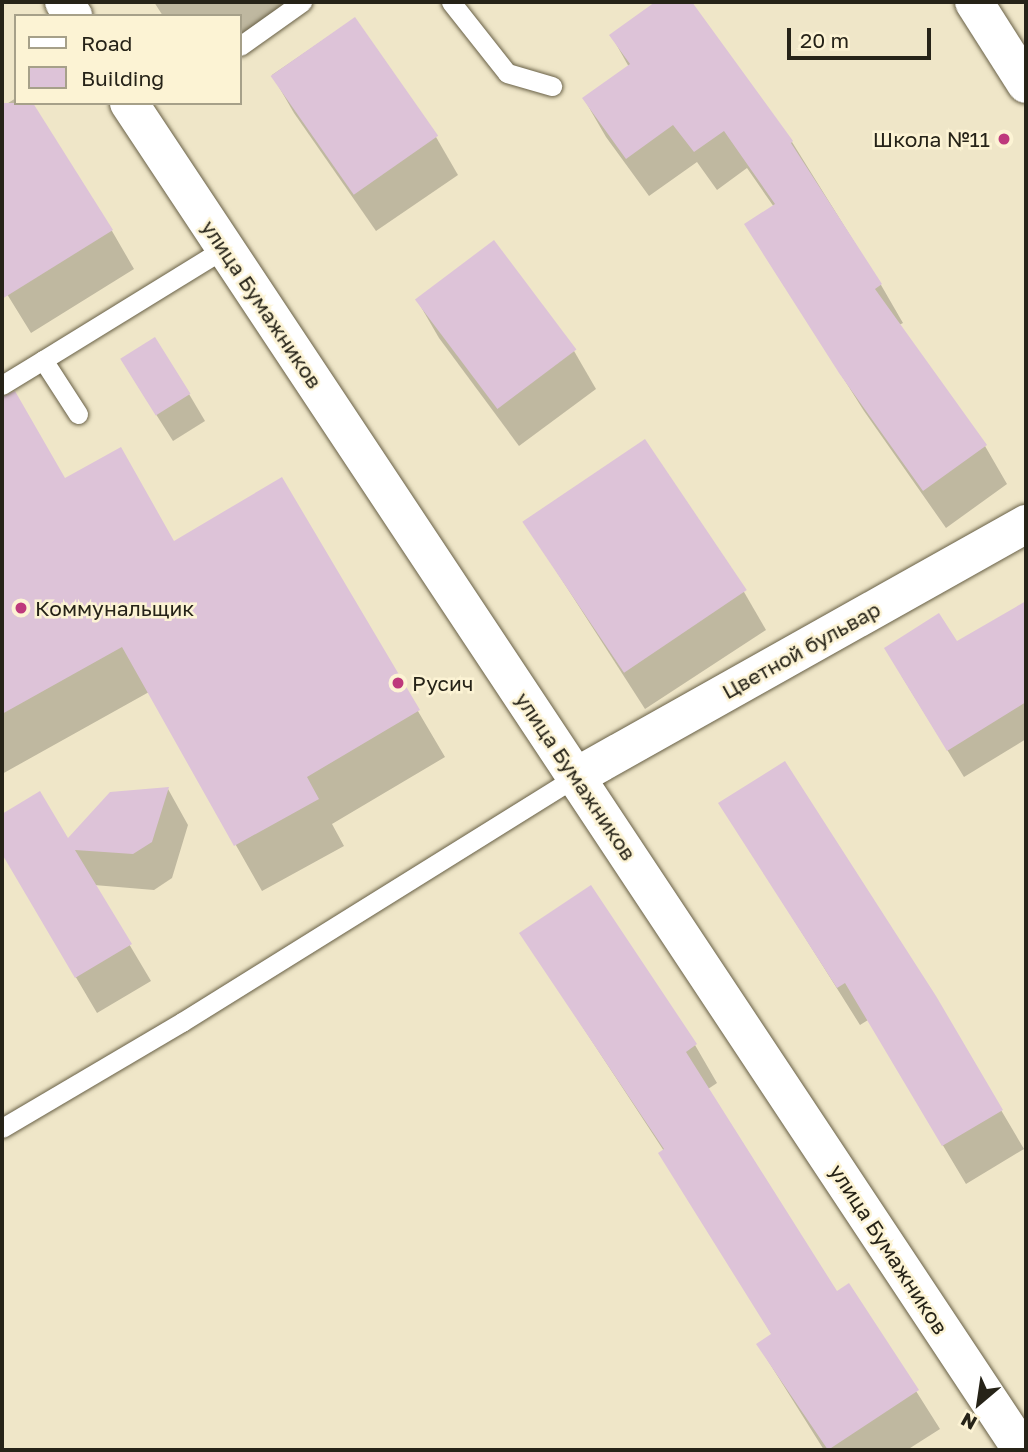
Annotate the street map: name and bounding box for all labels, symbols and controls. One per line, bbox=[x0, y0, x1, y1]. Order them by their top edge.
legend bbox=[14, 14, 242, 105]
scale bar bbox=[790, 14, 934, 58]
text: 20 m bbox=[800, 27, 849, 53]
text: Road bbox=[81, 30, 132, 56]
text: Building bbox=[81, 65, 164, 91]
place label: Школа №11 bbox=[873, 126, 990, 152]
marker: Школа №11 bbox=[996, 131, 1012, 147]
street label: улица Бумажников bbox=[196, 215, 328, 393]
place label: Коммунальщик bbox=[35, 595, 194, 621]
street label: Цветной бульвар bbox=[717, 596, 885, 704]
marker: Коммунальщик bbox=[13, 600, 29, 616]
place label: Русич bbox=[412, 670, 473, 696]
marker: Русич bbox=[390, 675, 406, 691]
street label: улица Бумажников bbox=[510, 687, 642, 865]
street label: улица Бумажников bbox=[825, 1159, 953, 1339]
north arrow bbox=[944, 1368, 1014, 1438]
text: N bbox=[957, 1408, 980, 1435]

